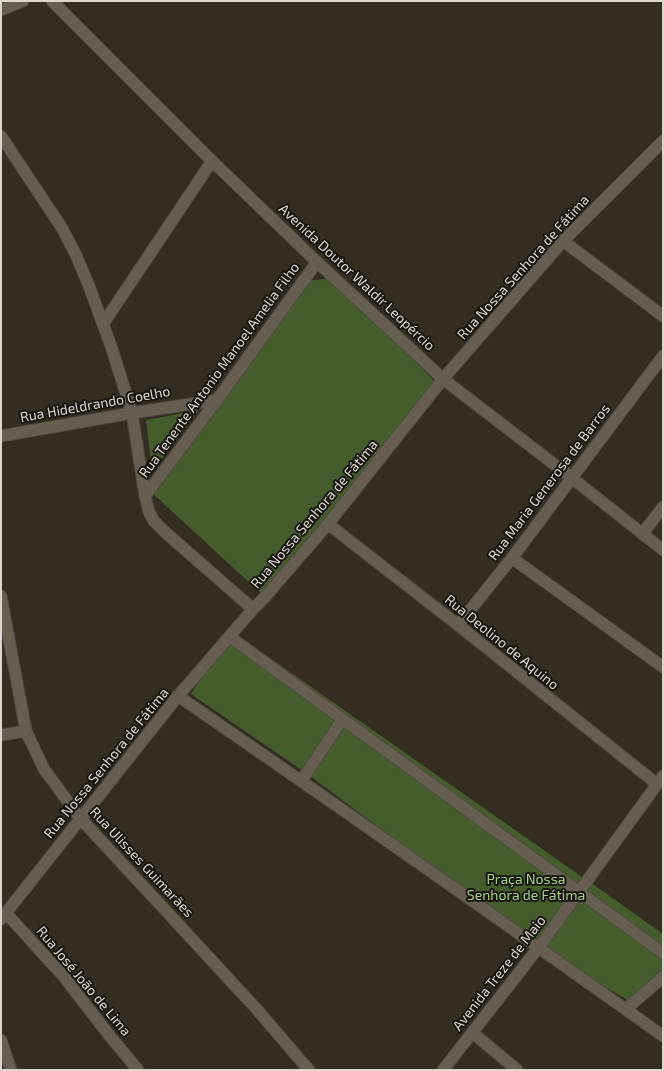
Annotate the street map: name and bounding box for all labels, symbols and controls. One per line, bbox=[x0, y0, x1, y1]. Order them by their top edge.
street label: Rua Nossa Senhora de Fátima bbox=[453, 191, 592, 342]
street label: Avenida Doutor Waldir Leopércio bbox=[276, 200, 439, 354]
street label: Rua Tenente Antonio Manoel Amelia Filho bbox=[135, 259, 302, 481]
street label: Rua Hideldrando Coelho bbox=[18, 382, 171, 425]
street label: Rua Maria Generosa de Barros bbox=[484, 400, 613, 563]
street label: Rua Nossa Senhora de Fátima bbox=[246, 436, 381, 591]
street label: Rua Deolino de Aquino bbox=[442, 590, 563, 693]
street label: Rua Nossa Senhora de Fátima bbox=[40, 684, 172, 841]
street label: Rua Ulisses Guimarães bbox=[87, 803, 198, 920]
park label: Praça Nossa Senhora de Fátima bbox=[467, 870, 585, 903]
street label: Avenida Treze de Maio bbox=[449, 912, 549, 1033]
street label: Rua José João de Lima bbox=[33, 922, 135, 1039]

